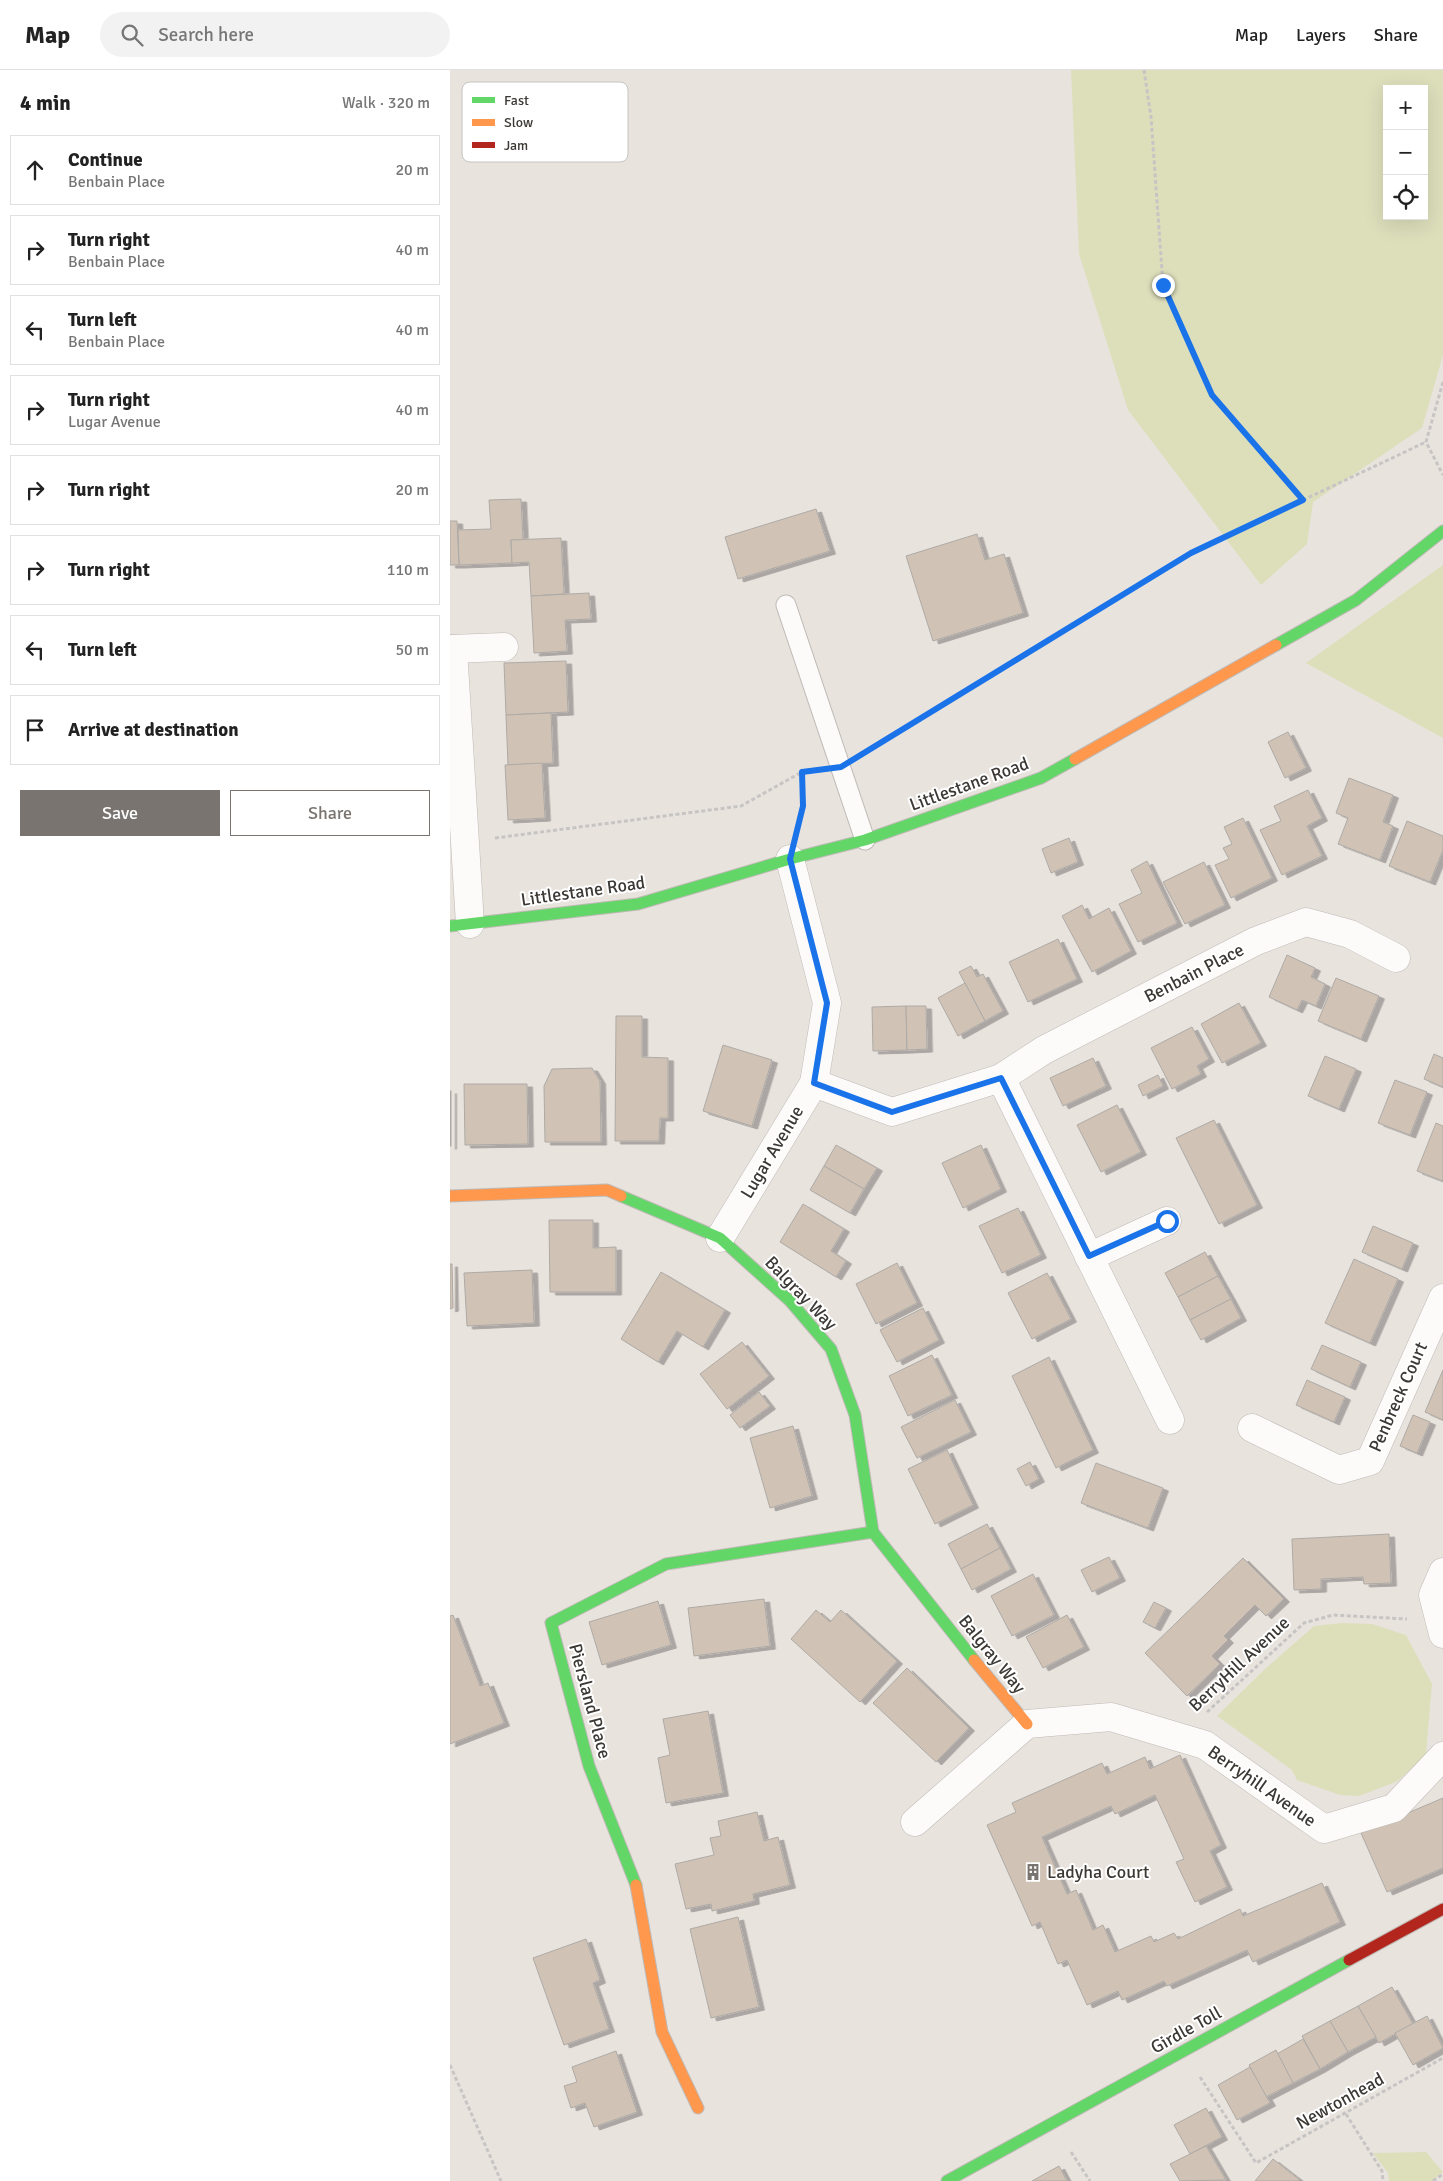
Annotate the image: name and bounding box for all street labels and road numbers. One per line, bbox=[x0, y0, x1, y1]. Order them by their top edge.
street label: Littlestane Road bbox=[906, 752, 1032, 816]
street label: Littlestane Road bbox=[519, 871, 647, 911]
street label: Benbain Place bbox=[1140, 938, 1248, 1008]
street label: Lugar Avenue bbox=[736, 1102, 808, 1202]
street label: Balgray Way bbox=[760, 1251, 842, 1335]
street label: Penbreck Court bbox=[1364, 1339, 1432, 1455]
street label: Balgray Way bbox=[954, 1610, 1031, 1698]
street label: BerryHill Avenue bbox=[1184, 1612, 1294, 1716]
street label: Piersland Place bbox=[564, 1641, 616, 1761]
street label: Berryhill Avenue bbox=[1204, 1740, 1320, 1832]
street label: Girdle Toll bbox=[1147, 2002, 1225, 2058]
street label: Newtonhead bbox=[1292, 2068, 1388, 2134]

